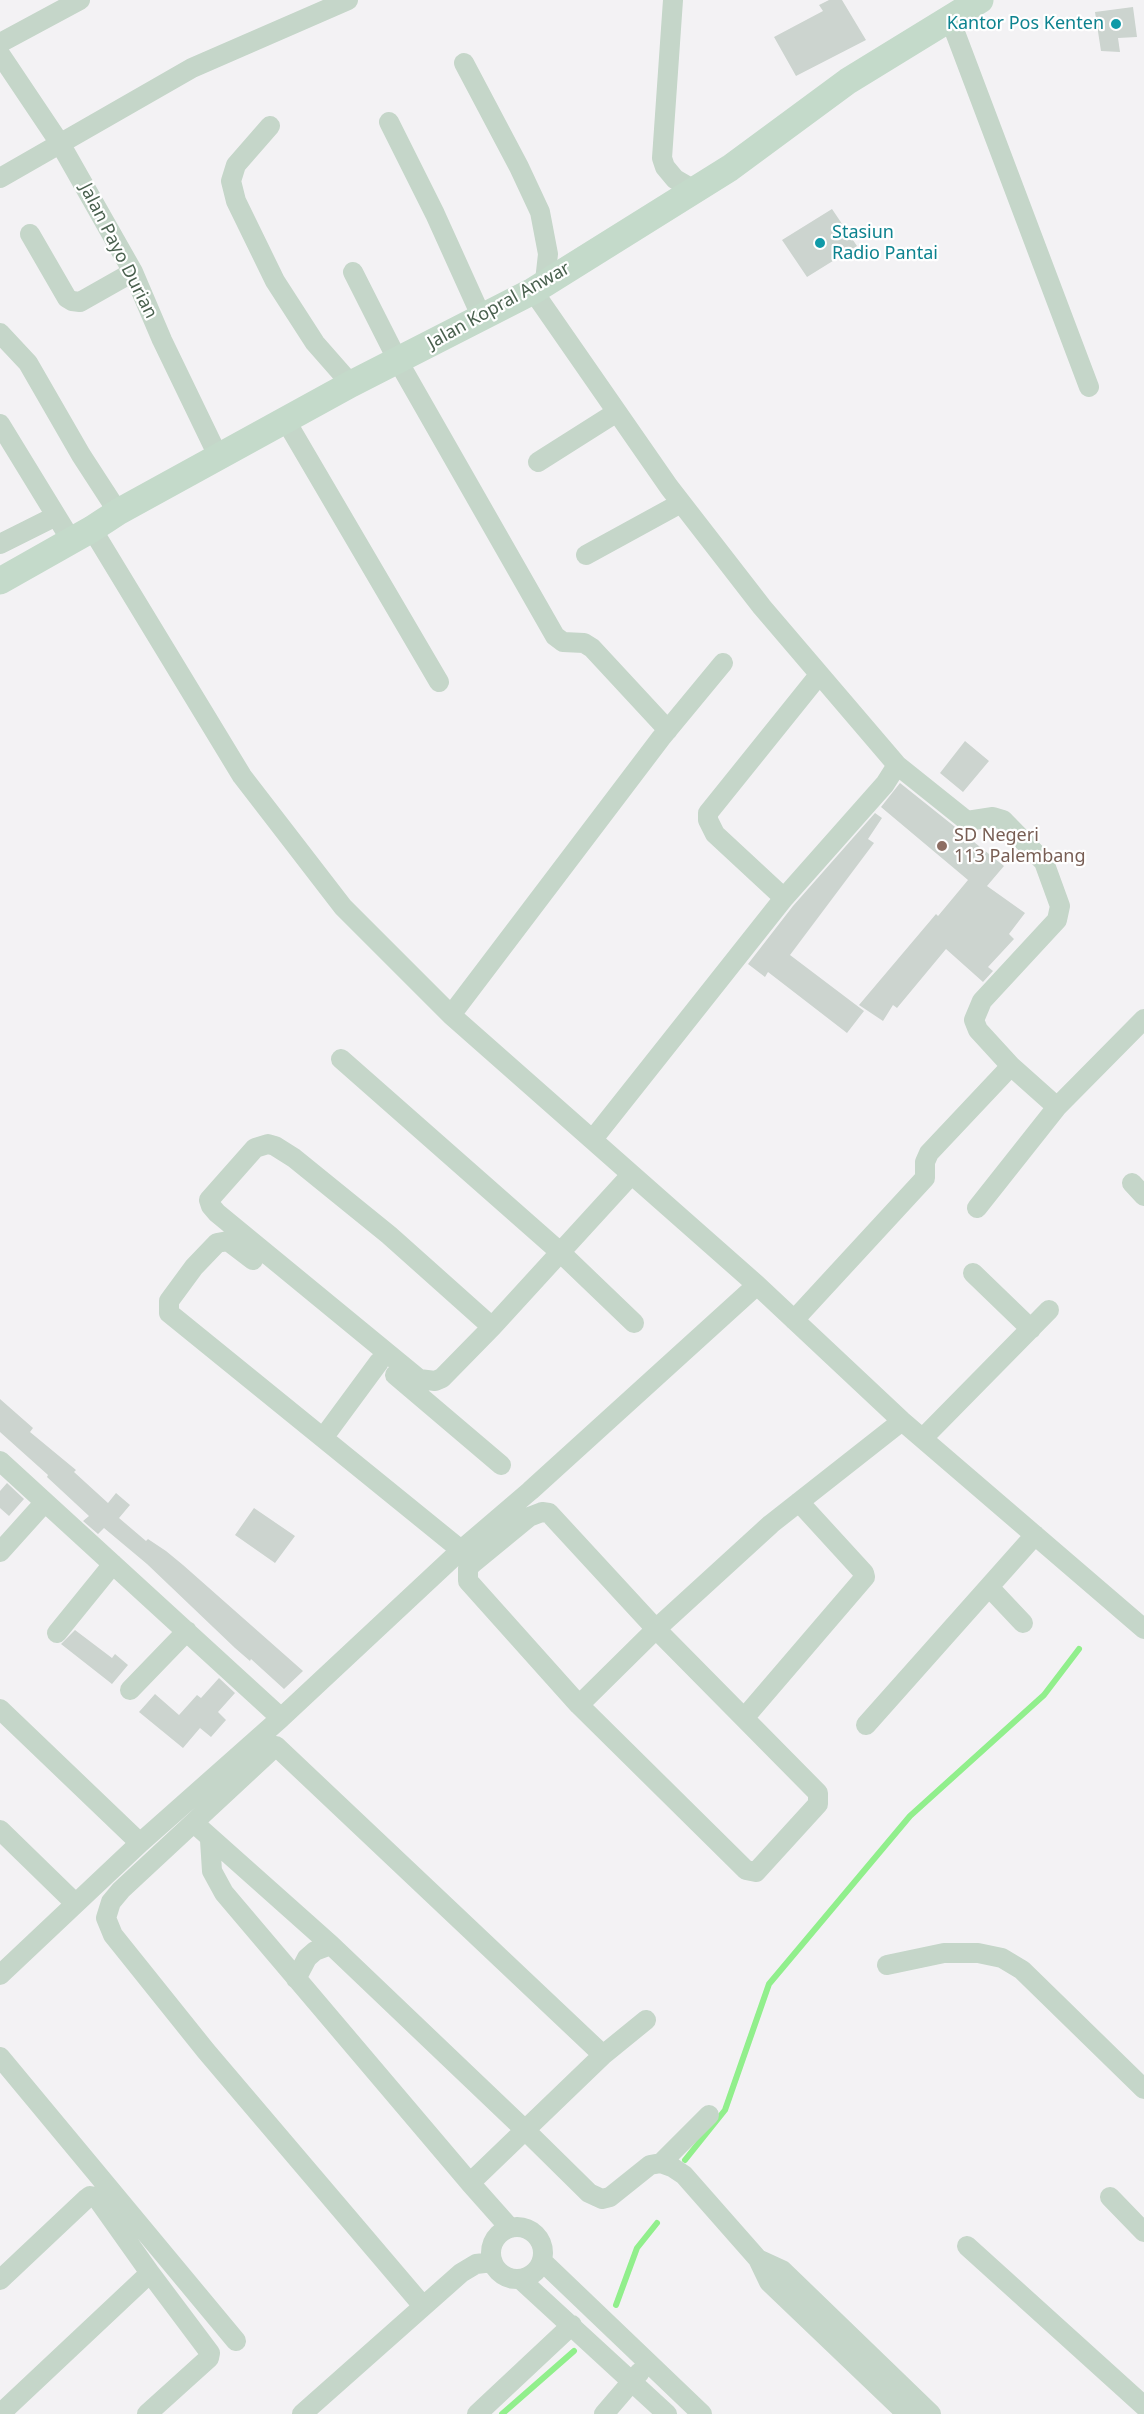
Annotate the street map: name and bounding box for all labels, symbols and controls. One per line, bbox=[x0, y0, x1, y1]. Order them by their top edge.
place label: Kantor Pos Kenten bbox=[947, 13, 1104, 35]
marker: Kantor Pos Kenten bbox=[1109, 17, 1123, 31]
street label: Jalan Payo Durian bbox=[75, 180, 161, 322]
place label: Stasiun Radio Pantai bbox=[832, 222, 938, 264]
marker: Stasiun Radio Pantai bbox=[813, 236, 827, 250]
street label: Jalan Kopral Anwar bbox=[424, 258, 574, 354]
place label: SD Negeri 113 Palembang bbox=[954, 825, 1086, 868]
marker: SD Negeri 113 Palembang bbox=[935, 839, 949, 853]

